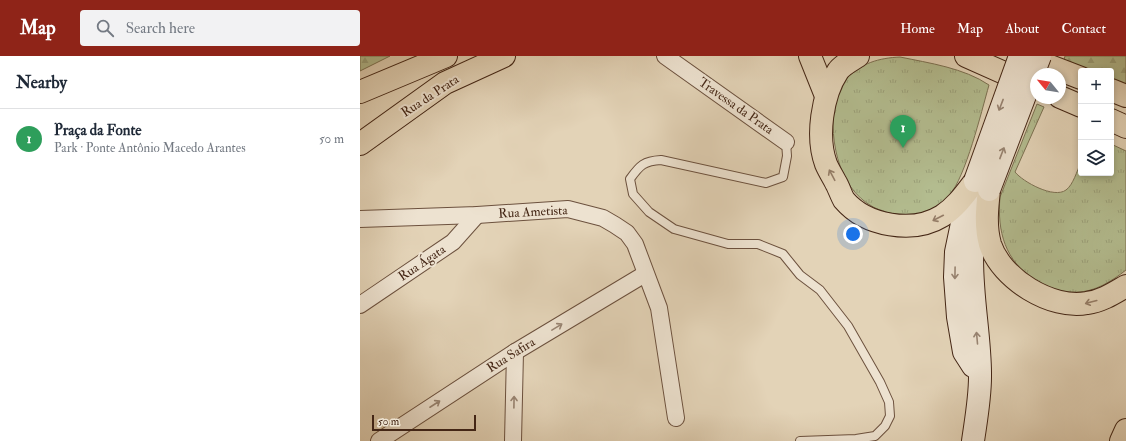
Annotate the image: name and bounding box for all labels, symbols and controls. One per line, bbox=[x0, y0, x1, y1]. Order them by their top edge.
search box bbox=[80, 10, 360, 46]
text: Map bbox=[20, 16, 56, 40]
icon: search bbox=[94, 17, 116, 39]
text: Search here bbox=[126, 19, 195, 38]
text: Home bbox=[900, 20, 935, 37]
text: Map bbox=[957, 20, 983, 37]
text: About bbox=[1005, 20, 1039, 37]
text: Contact bbox=[1061, 20, 1106, 37]
north arrow bbox=[1030, 68, 1066, 104]
map controls bbox=[1078, 68, 1114, 176]
button: + bbox=[1078, 68, 1114, 104]
street label: Rua da Prata bbox=[398, 71, 462, 121]
text: Nearby bbox=[16, 72, 67, 93]
street label: Travessa da Prata bbox=[695, 74, 777, 138]
one-way arrow bbox=[997, 99, 1005, 111]
button: − bbox=[1078, 104, 1114, 140]
pin: 1 bbox=[890, 115, 916, 148]
text: Praça da Fonte bbox=[54, 121, 142, 140]
text: 1 bbox=[27, 131, 31, 147]
text: 50 m bbox=[319, 131, 344, 147]
text: Park · Ponte Antônio Macedo Arantes bbox=[54, 140, 246, 156]
button: layers bbox=[1078, 140, 1114, 176]
one-way arrow bbox=[999, 148, 1007, 160]
one-way arrow bbox=[828, 169, 835, 181]
street label: Rua Ametista bbox=[498, 202, 569, 222]
one-way arrow bbox=[932, 214, 944, 222]
your location bbox=[843, 224, 863, 244]
street label: Rua Ágata bbox=[395, 240, 449, 285]
one-way arrow bbox=[951, 266, 959, 279]
one-way arrow bbox=[1085, 299, 1098, 306]
one-way arrow bbox=[551, 323, 562, 331]
one-way arrow bbox=[973, 332, 981, 345]
street label: Rua Safira bbox=[484, 334, 539, 376]
one-way arrow bbox=[510, 396, 518, 409]
one-way arrow bbox=[429, 400, 440, 408]
scale bar bbox=[372, 413, 476, 432]
text: 50 m bbox=[378, 415, 399, 428]

